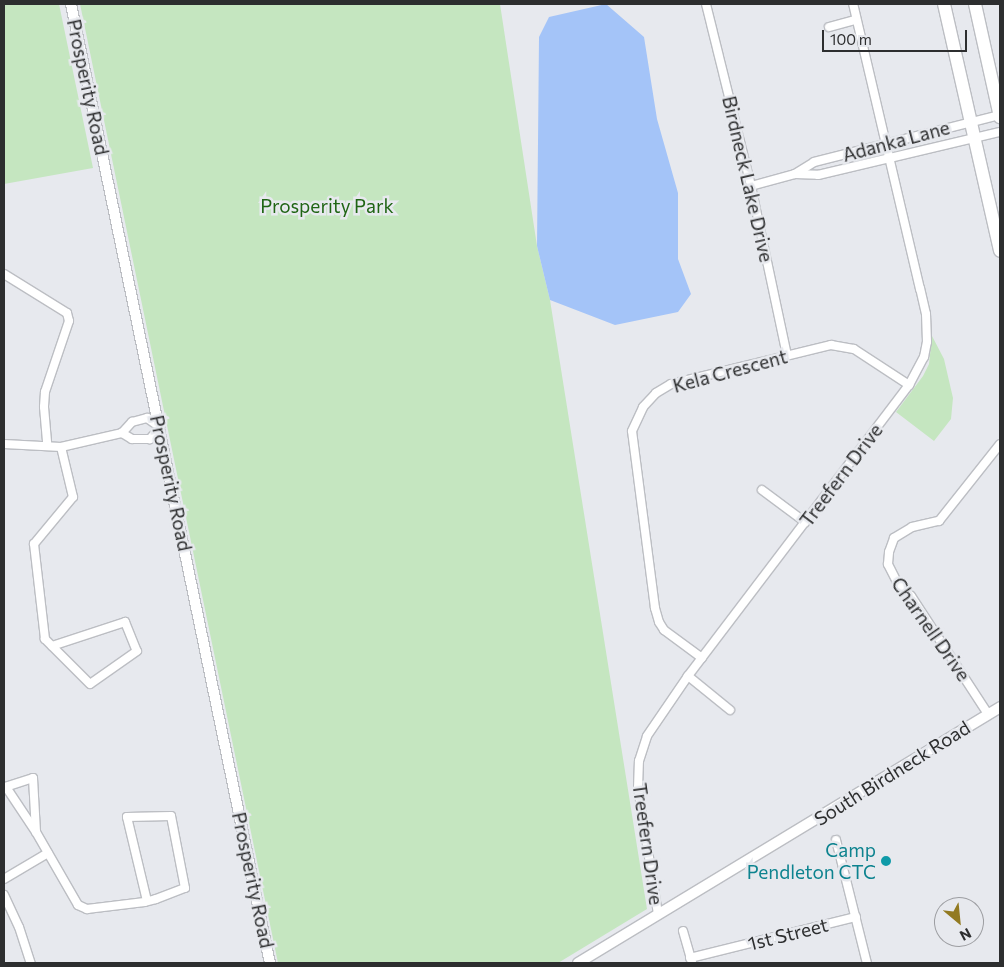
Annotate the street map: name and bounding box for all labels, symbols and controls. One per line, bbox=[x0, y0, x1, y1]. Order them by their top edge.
street label: Prosperity Road bbox=[62, 17, 114, 157]
scale bar bbox=[824, 20, 969, 52]
text: 100 m bbox=[830, 30, 872, 48]
street label: Birdneck Lake Drive bbox=[718, 94, 778, 264]
street label: Adanka Lane bbox=[840, 116, 952, 166]
park label: Prosperity Park bbox=[260, 195, 394, 217]
street label: Kela Crescent bbox=[670, 345, 790, 397]
street label: Prosperity Road bbox=[145, 413, 197, 553]
street label: Treefern Drive bbox=[795, 419, 887, 531]
street label: Charnell Drive bbox=[887, 573, 975, 685]
street label: South Birdneck Road bbox=[810, 716, 974, 830]
street label: Treefern Drive bbox=[628, 782, 668, 906]
street label: Prosperity Road bbox=[227, 810, 279, 950]
place label: Camp Pendleton CTC bbox=[747, 839, 876, 883]
marker: Camp Pendleton CTC bbox=[880, 855, 892, 867]
north arrow bbox=[934, 897, 984, 947]
street label: 1st Street bbox=[746, 913, 830, 955]
text: N bbox=[957, 925, 974, 945]

